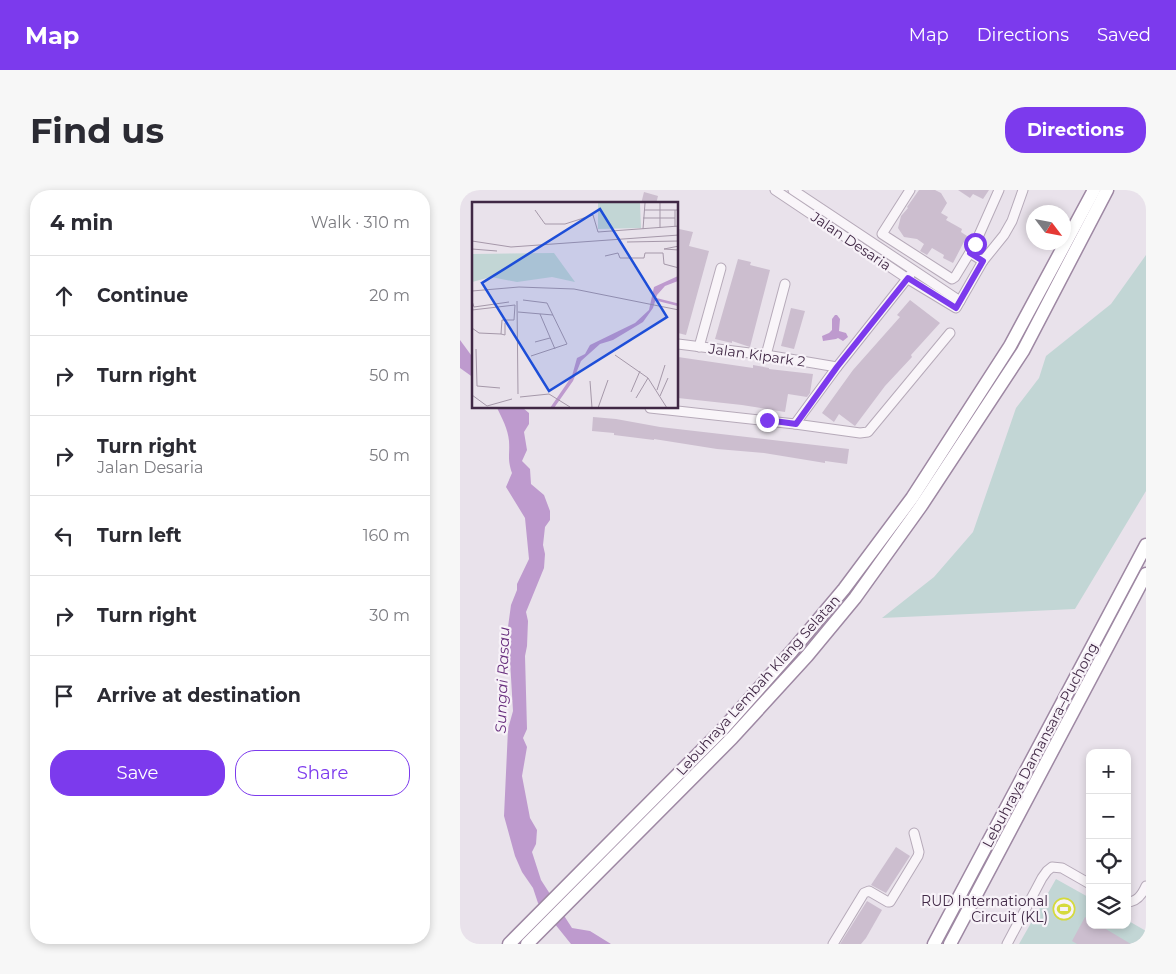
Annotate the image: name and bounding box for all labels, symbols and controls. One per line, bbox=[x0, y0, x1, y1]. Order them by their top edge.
text: Map bbox=[25, 21, 79, 50]
text: Map bbox=[909, 24, 949, 46]
text: Directions bbox=[977, 24, 1069, 46]
text: Saved bbox=[1097, 24, 1151, 46]
button: Directions bbox=[1005, 107, 1146, 153]
text: Find us bbox=[30, 109, 164, 152]
inset map bbox=[472, 202, 679, 409]
north arrow bbox=[1026, 205, 1071, 250]
street label: Jalan Desaria bbox=[807, 207, 895, 274]
text: 4 min bbox=[50, 210, 113, 235]
text: Walk · 310 m bbox=[311, 213, 410, 232]
route start bbox=[964, 233, 987, 256]
icon: ahead bbox=[50, 282, 78, 310]
text: Continue bbox=[97, 284, 188, 307]
text: 20 m bbox=[369, 286, 410, 305]
street label: Jalan Kipark 2 bbox=[707, 339, 807, 371]
icon: right bbox=[50, 362, 78, 390]
text: Turn right bbox=[97, 364, 197, 387]
text: 50 m bbox=[369, 366, 410, 385]
route end bbox=[756, 409, 779, 432]
text: Turn right bbox=[97, 435, 197, 458]
icon: right bbox=[50, 442, 78, 470]
text: 50 m bbox=[369, 446, 410, 465]
text: Jalan Desaria bbox=[97, 458, 203, 477]
icon: left bbox=[50, 522, 78, 550]
text: Turn left bbox=[97, 524, 182, 547]
text: 160 m bbox=[363, 526, 410, 545]
street label: Lebuhraya Lembah Klang Selatan bbox=[672, 591, 844, 779]
icon: right bbox=[50, 602, 78, 630]
text: Turn right bbox=[97, 604, 197, 627]
text: 30 m bbox=[369, 606, 410, 625]
water label: Sungai Rasau bbox=[491, 626, 513, 734]
street label: Lebuhraya Damansara–Puchong bbox=[978, 639, 1102, 851]
icon: arrive bbox=[50, 682, 78, 710]
text: Arrive at destination bbox=[97, 684, 301, 707]
map controls bbox=[1086, 749, 1131, 929]
button: + bbox=[1086, 749, 1131, 794]
button: Save bbox=[50, 750, 225, 796]
button: Share bbox=[235, 750, 410, 796]
button: − bbox=[1086, 794, 1131, 839]
button: locate bbox=[1086, 839, 1131, 884]
button: layers bbox=[1086, 884, 1131, 929]
place label: RUD International Circuit (KL) bbox=[921, 892, 1048, 926]
sports icon: RUD International Circuit (KL) bbox=[1052, 897, 1076, 921]

